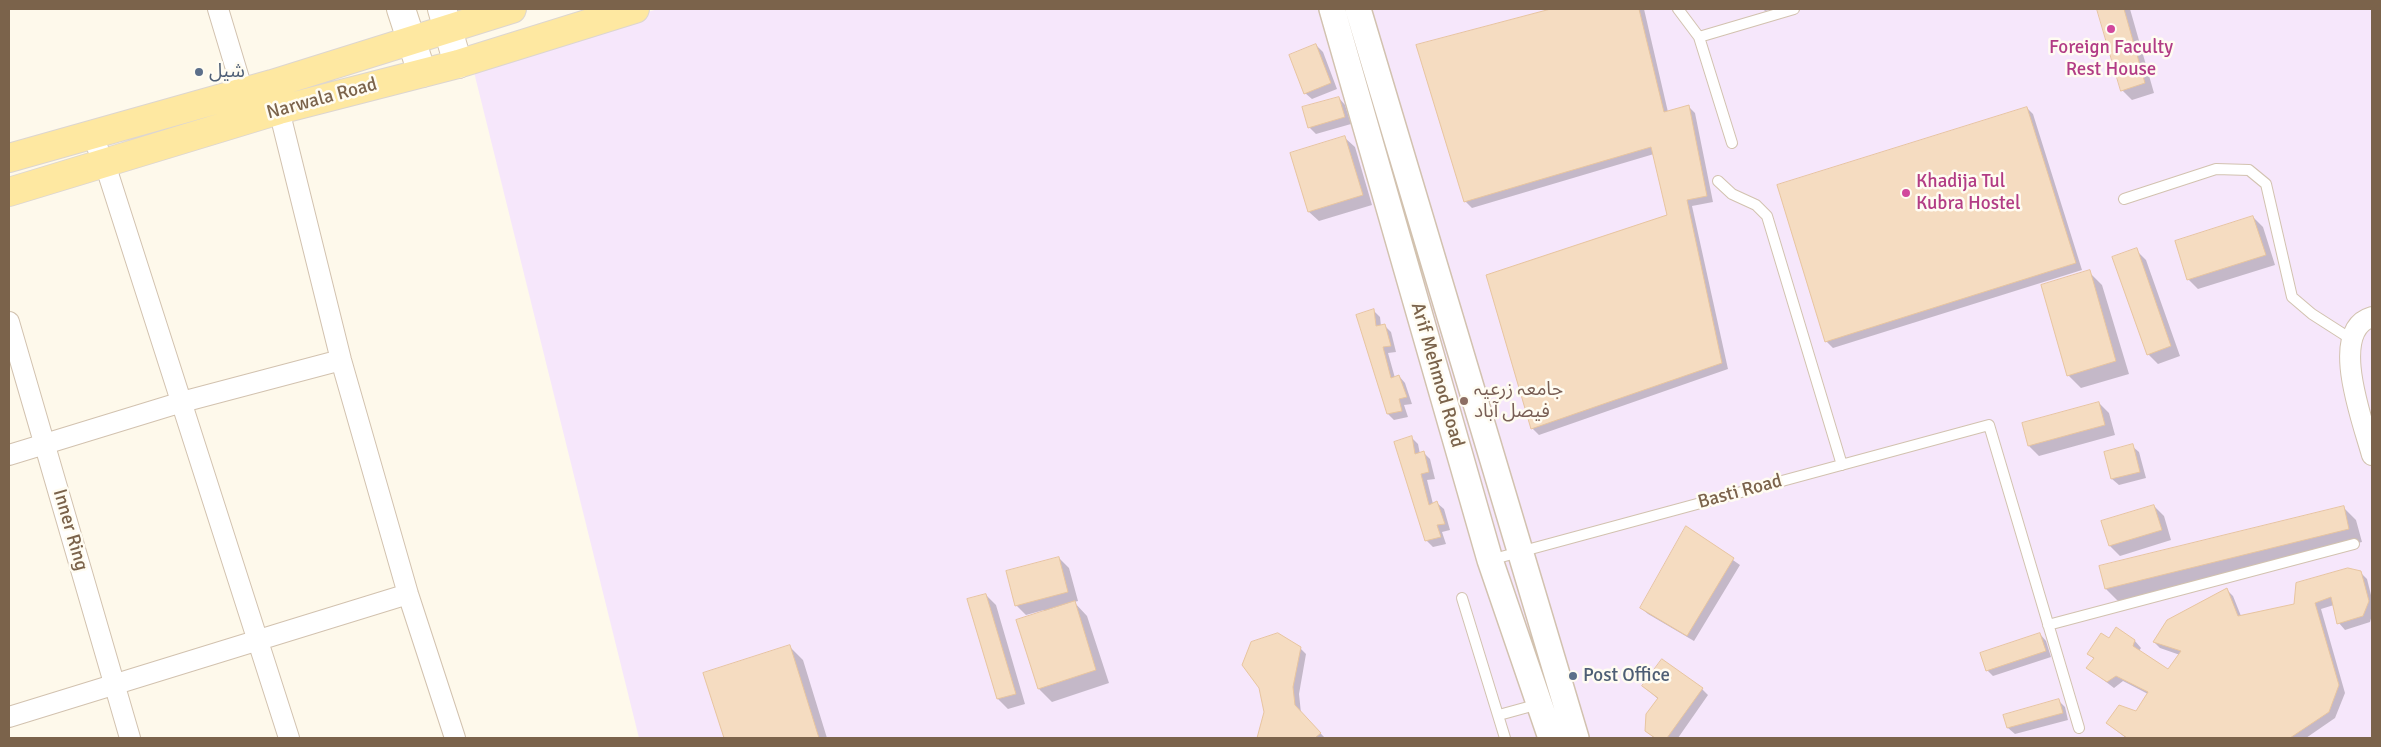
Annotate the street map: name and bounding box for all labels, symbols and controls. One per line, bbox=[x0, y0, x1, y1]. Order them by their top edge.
marker: Foreign Faculty Rest House bbox=[2105, 23, 2117, 35]
place label: Foreign Faculty Rest House bbox=[2049, 37, 2173, 81]
place label: شیل bbox=[209, 61, 245, 83]
marker: شیل bbox=[193, 66, 205, 78]
street label: Narwala Road bbox=[264, 73, 380, 125]
place label: Khadija Tul Kubra Hostel bbox=[1916, 171, 2021, 215]
marker: Khadija Tul Kubra Hostel bbox=[1900, 187, 1912, 199]
street label: Arif Mehmod Road bbox=[1405, 300, 1469, 450]
place label: جامعہ زرعیہ فیصل آباد bbox=[1474, 379, 1563, 423]
marker: جامعہ زرعیہ فیصل آباد bbox=[1458, 395, 1470, 407]
street label: Basti Road bbox=[1695, 470, 1785, 514]
street label: Inner Ring bbox=[47, 487, 93, 573]
place label: Post Office bbox=[1583, 665, 1670, 687]
marker: Post Office bbox=[1567, 670, 1579, 682]

